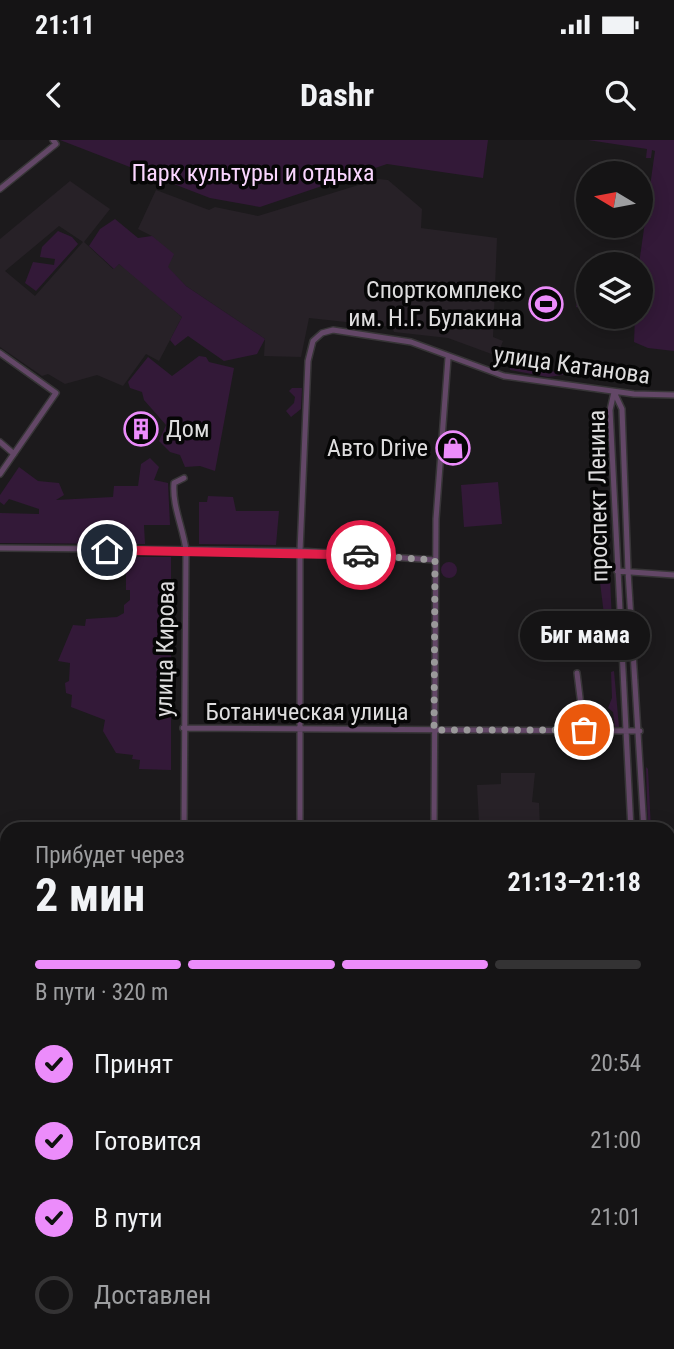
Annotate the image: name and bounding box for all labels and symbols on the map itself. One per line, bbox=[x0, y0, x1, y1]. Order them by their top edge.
park label: Парк культуры и отдыха bbox=[131, 159, 375, 187]
north arrow bbox=[576, 161, 653, 238]
place label: Спорткомплекс им. Н.Г. Булакина bbox=[348, 276, 522, 332]
sports icon: Спорткомплекс им. Н.Г. Булакина bbox=[527, 285, 565, 323]
street label: улица Катанова bbox=[492, 340, 652, 390]
building icon: Дом bbox=[122, 410, 160, 448]
street label: проспект Ленина bbox=[583, 410, 613, 582]
place label: Дом bbox=[166, 415, 209, 443]
shop icon: Авто Drive bbox=[434, 429, 472, 467]
place label: Авто Drive bbox=[327, 434, 428, 462]
pin bbox=[77, 520, 137, 580]
courier bbox=[326, 520, 396, 590]
street label: улица Кирова bbox=[150, 581, 180, 717]
callout: Биг мама bbox=[519, 611, 649, 660]
street label: Ботаническая улица bbox=[206, 698, 408, 726]
pin bbox=[554, 700, 614, 760]

